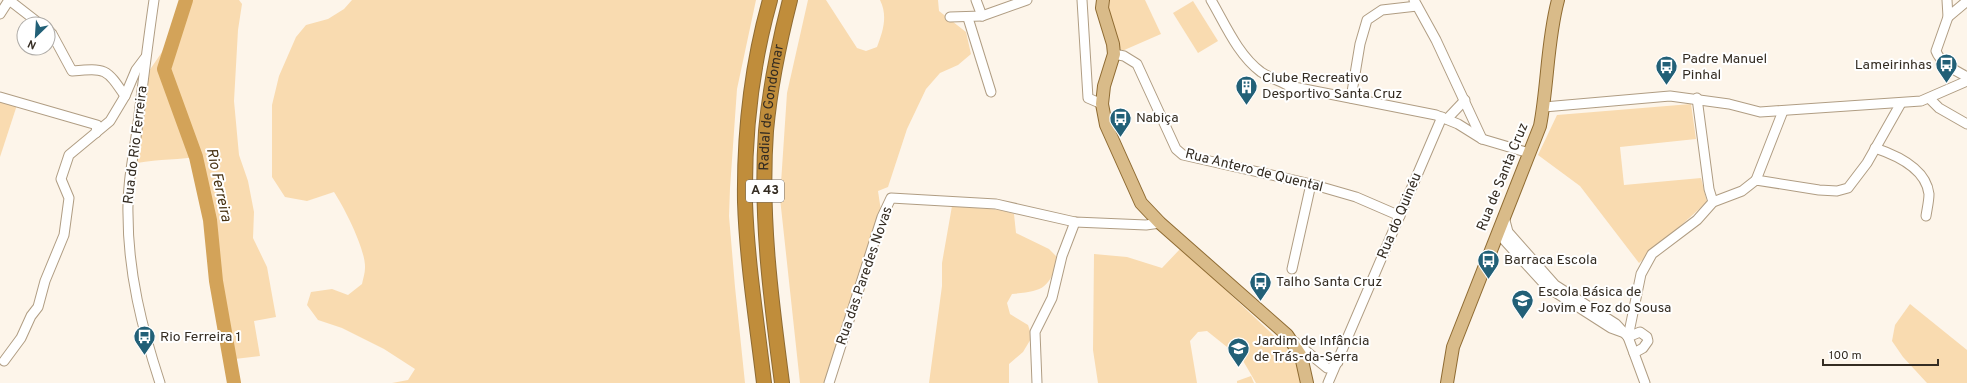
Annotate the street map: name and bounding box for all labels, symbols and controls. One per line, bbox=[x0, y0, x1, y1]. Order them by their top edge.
north arrow bbox=[16, 16, 56, 56]
text: N bbox=[26, 36, 39, 52]
street label: Radial de Gondomar bbox=[756, 42, 788, 171]
place label: Padre Manuel Pinhal bbox=[1682, 51, 1767, 84]
bus stop icon: Lameirinhas bbox=[1934, 52, 1960, 85]
bus stop icon: Padre Manuel Pinhal bbox=[1654, 54, 1680, 87]
place label: Lameirinhas bbox=[1855, 57, 1932, 74]
place label: Clube Recreativo Desportivo Santa Cruz bbox=[1262, 70, 1402, 103]
building icon: Clube Recreativo Desportivo Santa Cruz bbox=[1233, 73, 1259, 106]
street label: Rua do Rio Ferreira bbox=[120, 85, 152, 205]
bus stop icon: Nabiça bbox=[1107, 105, 1133, 138]
place label: Nabiça bbox=[1136, 110, 1179, 127]
street label: Rua de Santa Cruz bbox=[1474, 120, 1532, 234]
water label: Rio Ferreira bbox=[201, 146, 235, 224]
street label: Rua Antero de Quental bbox=[1183, 146, 1325, 196]
street label: Rua do Quinéu bbox=[1374, 170, 1426, 262]
road number: A 43 bbox=[746, 180, 784, 202]
street label: Rua das Paredes Novas bbox=[833, 204, 897, 348]
bus stop icon: Barraca Escola bbox=[1476, 247, 1502, 280]
place label: Barraca Escola bbox=[1504, 252, 1597, 269]
bus stop icon: Talho Santa Cruz bbox=[1248, 269, 1274, 302]
place label: Talho Santa Cruz bbox=[1276, 274, 1382, 291]
place label: Escola Básica de Jovim e Foz do Sousa bbox=[1538, 284, 1671, 317]
school or university icon: Escola Básica de Jovim e Foz do Sousa bbox=[1510, 287, 1536, 320]
bus stop icon: Rio Ferreira 1 bbox=[132, 324, 158, 357]
place label: Rio Ferreira 1 bbox=[160, 329, 241, 346]
place label: Jardim de Infância de Trás-da-Serra bbox=[1254, 333, 1369, 366]
school or university icon: Jardim de Infância de Trás-da-Serra bbox=[1226, 336, 1252, 369]
scale bar bbox=[1823, 341, 1938, 367]
text: 100 m bbox=[1829, 348, 1862, 364]

